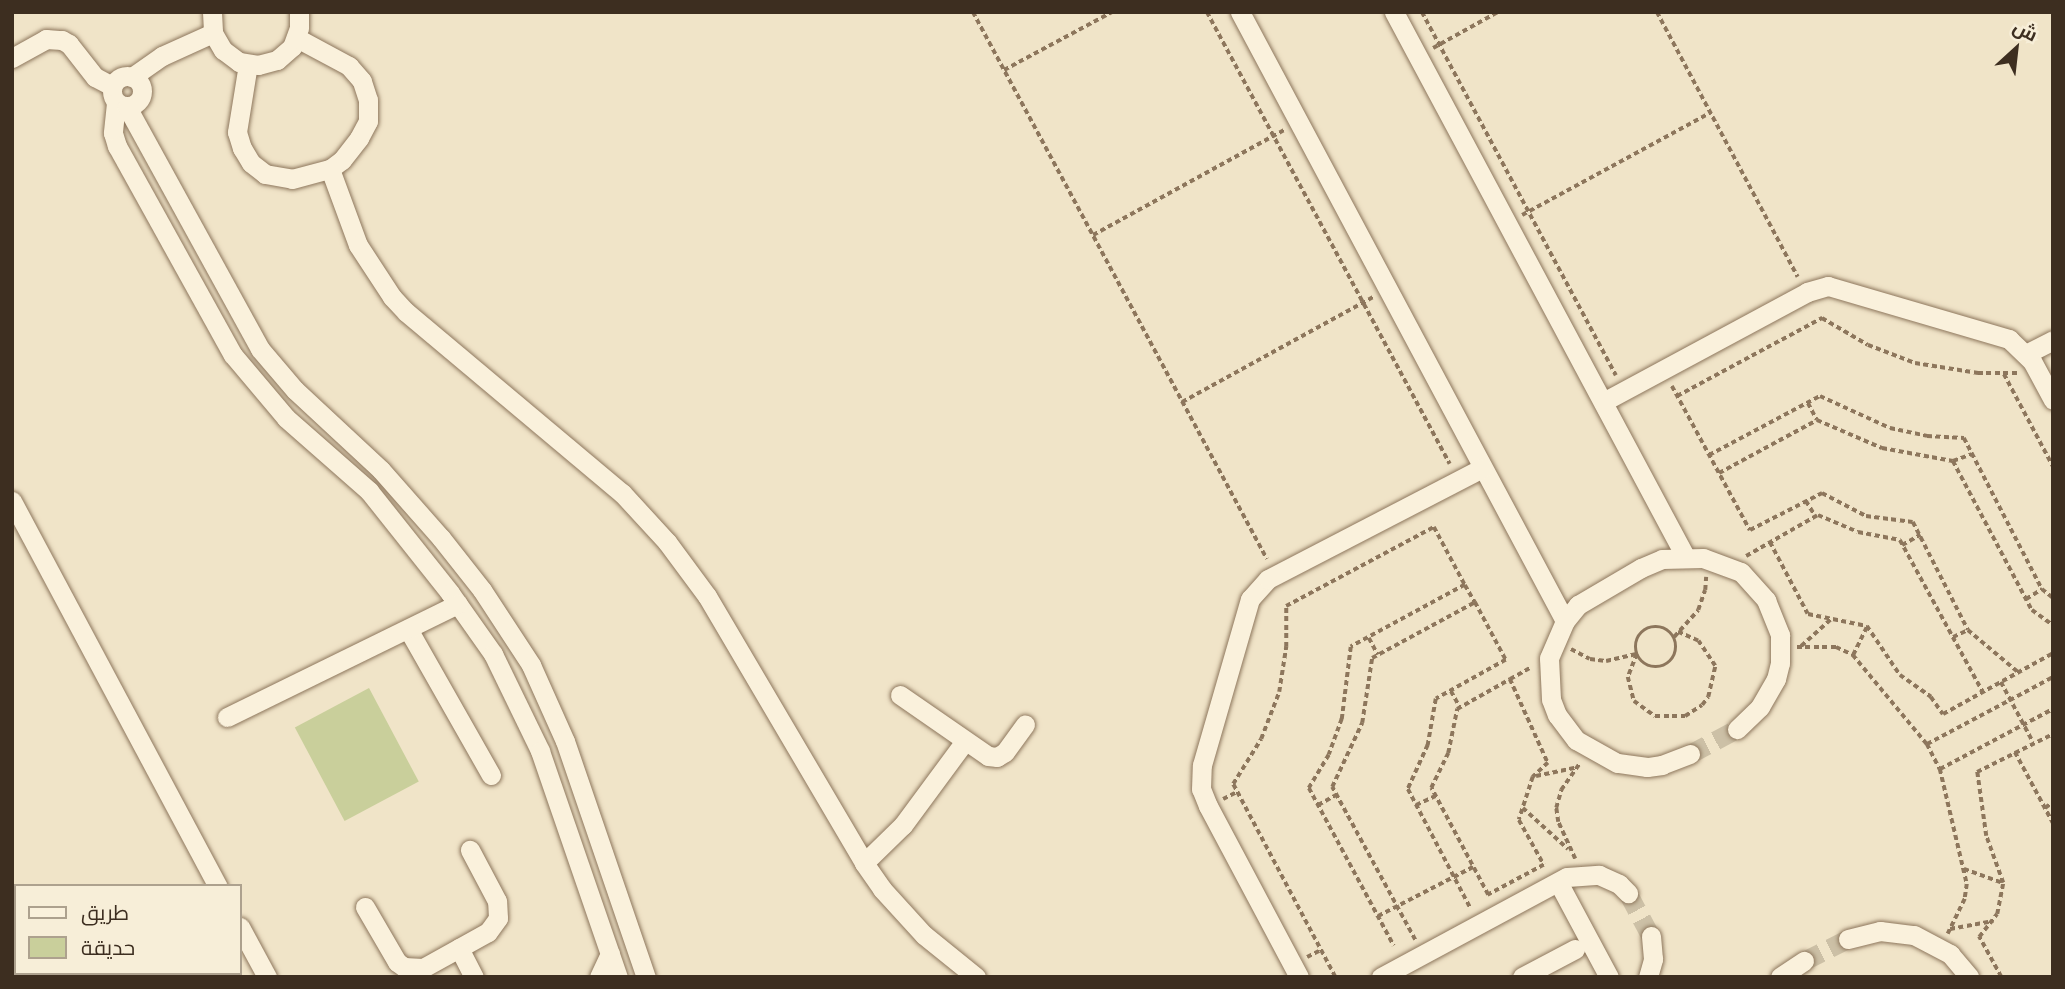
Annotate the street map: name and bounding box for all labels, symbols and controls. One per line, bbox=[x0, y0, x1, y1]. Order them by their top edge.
north arrow bbox=[1981, 14, 2051, 84]
text: ش bbox=[2009, 14, 2042, 47]
legend bbox=[14, 884, 242, 975]
text: طريق bbox=[81, 898, 129, 926]
text: حديقة bbox=[81, 933, 135, 961]

